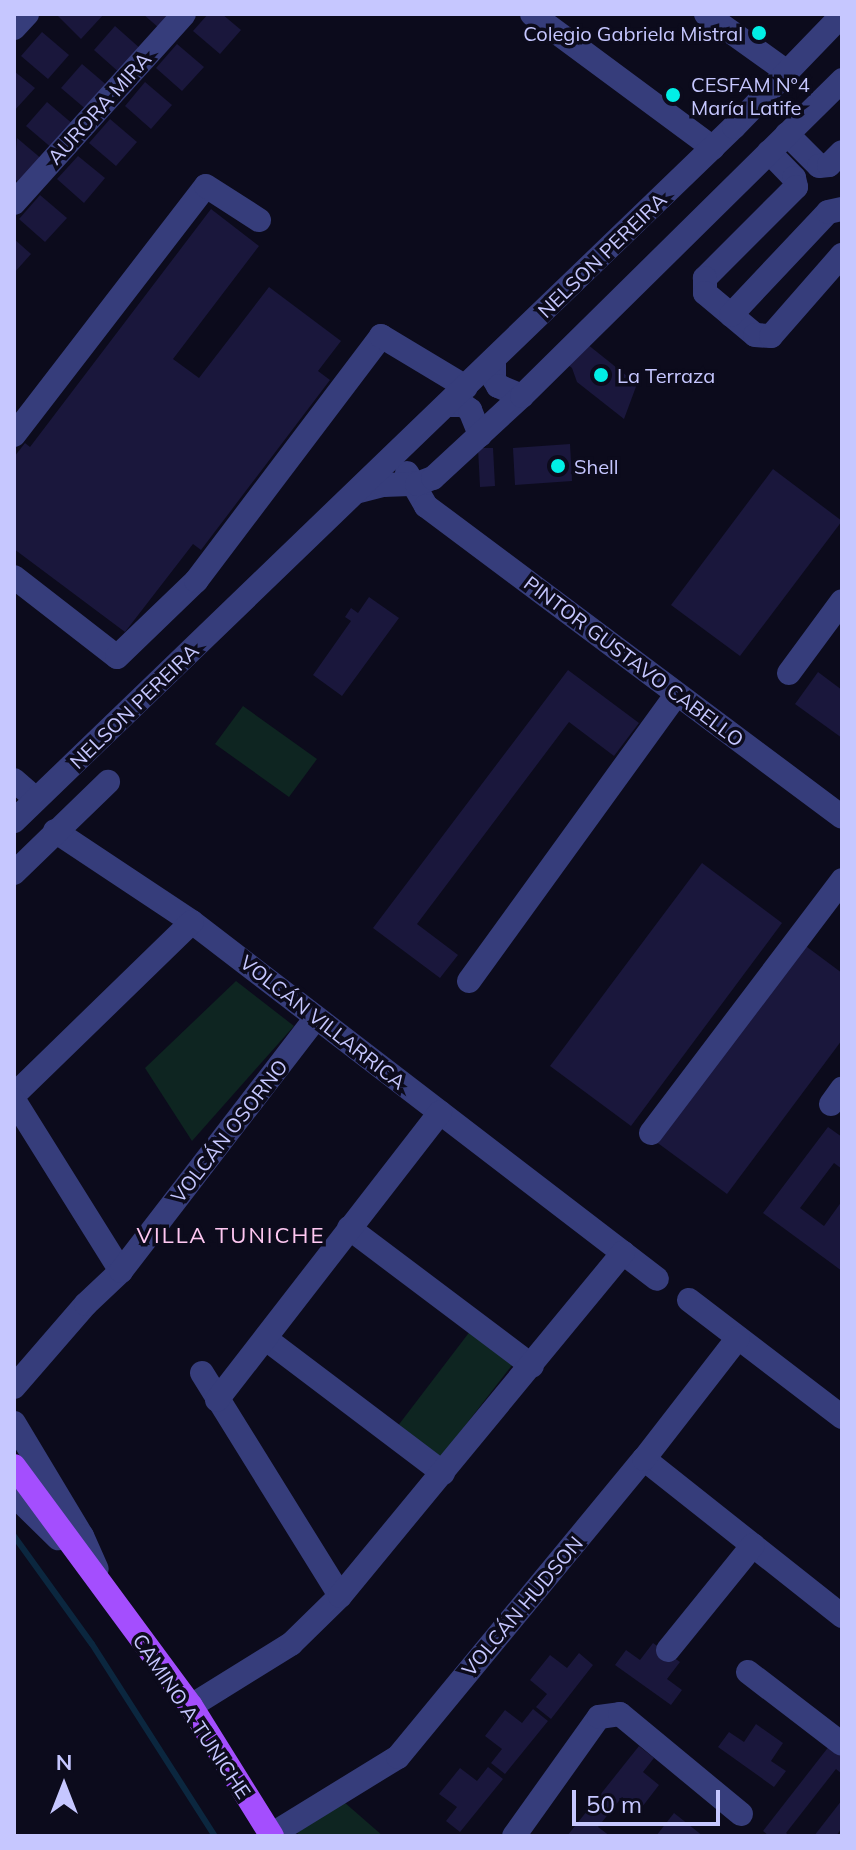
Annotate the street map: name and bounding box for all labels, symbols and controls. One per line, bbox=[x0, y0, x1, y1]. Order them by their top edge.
place label: Colegio Gabriela Mistral bbox=[523, 21, 743, 45]
marker: Colegio Gabriela Mistral bbox=[750, 24, 768, 42]
street label: AURORA MIRA bbox=[42, 47, 156, 169]
place label: CESFAM Nº4 María Latife bbox=[691, 72, 810, 119]
marker: CESFAM Nº4 María Latife bbox=[662, 84, 684, 106]
street label: NELSON PEREIRA bbox=[533, 188, 671, 322]
place label: La Terraza bbox=[617, 363, 715, 387]
marker: La Terraza bbox=[592, 366, 610, 384]
place label: Shell bbox=[574, 454, 619, 478]
marker: Shell bbox=[549, 457, 567, 475]
street label: PINTOR GUSTAVO CABELLO bbox=[520, 571, 748, 751]
street label: NELSON PEREIRA bbox=[65, 639, 203, 773]
street label: VOLCÁN VILLARRICA bbox=[235, 950, 411, 1094]
street label: VOLCÁN OSORNO bbox=[166, 1055, 292, 1207]
district label: VILLA TUNICHE bbox=[137, 1223, 325, 1249]
street label: VOLCÁN HUDSON bbox=[457, 1531, 587, 1681]
street label: CAMINO A TUNICHE bbox=[128, 1629, 256, 1803]
north arrow bbox=[24, 1746, 104, 1826]
text: N bbox=[56, 1748, 72, 1776]
scale bar bbox=[576, 1774, 724, 1824]
text: 50 m bbox=[586, 1789, 642, 1819]

